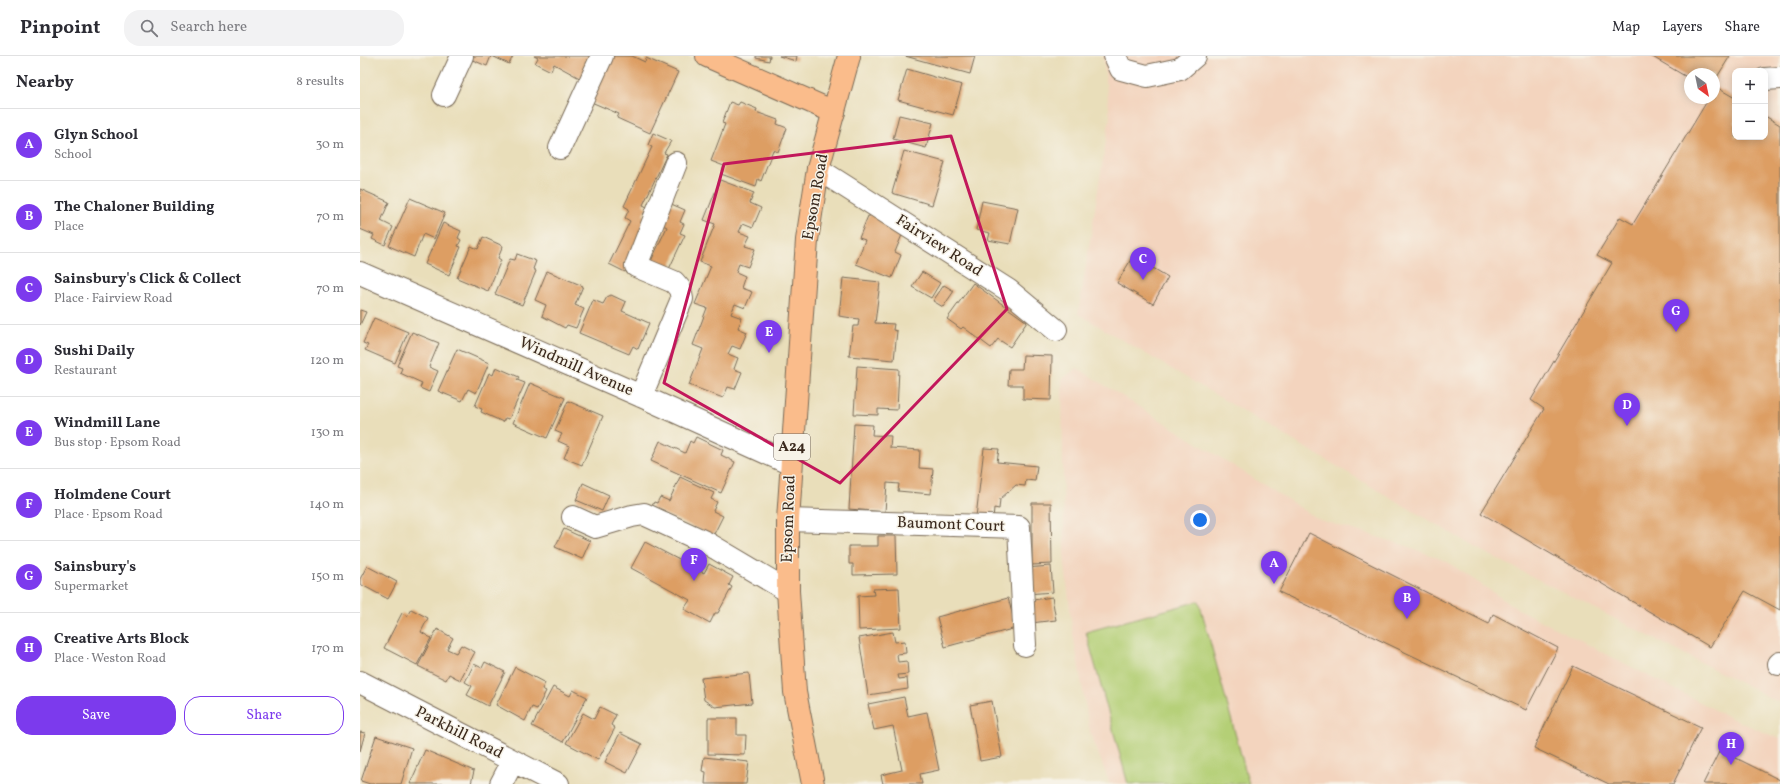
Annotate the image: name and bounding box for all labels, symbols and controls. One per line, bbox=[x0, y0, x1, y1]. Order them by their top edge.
search box bbox=[124, 10, 404, 46]
text: Pinpoint bbox=[20, 15, 100, 41]
icon: search bbox=[138, 17, 160, 39]
text: Search here bbox=[170, 17, 247, 38]
text: Map bbox=[1612, 18, 1640, 37]
text: Layers bbox=[1662, 18, 1702, 37]
text: Share bbox=[1724, 18, 1760, 37]
north arrow bbox=[1684, 68, 1720, 104]
map controls bbox=[1732, 68, 1768, 140]
button: + bbox=[1732, 68, 1768, 104]
text: Nearby bbox=[16, 71, 74, 94]
text: 8 results bbox=[296, 73, 344, 91]
button: − bbox=[1732, 104, 1768, 140]
text: Glyn School bbox=[54, 125, 138, 146]
text: A bbox=[24, 136, 34, 154]
text: 30 m bbox=[316, 136, 344, 154]
text: School bbox=[54, 146, 92, 164]
street label: Epsom Road bbox=[798, 152, 834, 242]
text: The Chaloner Building bbox=[54, 197, 215, 218]
text: B bbox=[25, 208, 33, 226]
text: 70 m bbox=[316, 208, 344, 226]
street label: Fairview Road bbox=[891, 210, 987, 282]
text: Place bbox=[54, 218, 84, 236]
pin: C bbox=[1130, 247, 1156, 280]
text: Sainsbury's Click & Collect bbox=[54, 269, 241, 290]
text: C bbox=[25, 280, 33, 298]
text: 70 m bbox=[316, 280, 344, 298]
text: Place · Fairview Road bbox=[54, 290, 173, 308]
pin: G bbox=[1663, 299, 1689, 332]
pin: E bbox=[756, 320, 782, 353]
street label: Windmill Avenue bbox=[515, 332, 637, 402]
text: Sushi Daily bbox=[54, 341, 135, 362]
text: D bbox=[24, 352, 34, 370]
text: 120 m bbox=[310, 352, 344, 370]
text: Restaurant bbox=[54, 362, 117, 380]
pin: D bbox=[1614, 393, 1640, 426]
text: Windmill Lane bbox=[54, 413, 160, 434]
text: E bbox=[25, 424, 33, 442]
text: 130 m bbox=[311, 424, 344, 442]
text: Bus stop · Epsom Road bbox=[54, 434, 181, 452]
road number: A24 bbox=[774, 434, 810, 460]
street label: Epsom Road bbox=[776, 475, 802, 563]
text: Holmdene Court bbox=[54, 485, 171, 506]
text: F bbox=[25, 496, 33, 514]
text: 140 m bbox=[310, 496, 344, 514]
text: Place · Epsom Road bbox=[54, 506, 163, 524]
your location bbox=[1190, 510, 1210, 530]
street label: Baumont Court bbox=[896, 512, 1006, 538]
pin: F bbox=[681, 548, 707, 581]
pin: A bbox=[1261, 551, 1287, 584]
text: Sainsbury's bbox=[54, 557, 136, 578]
text: G bbox=[24, 568, 34, 586]
text: 150 m bbox=[311, 568, 344, 586]
text: Supermarket bbox=[54, 578, 129, 596]
pin: B bbox=[1394, 586, 1420, 619]
text: Creative Arts Block bbox=[54, 629, 189, 650]
text: H bbox=[24, 640, 34, 658]
text: 170 m bbox=[311, 640, 344, 658]
text: Place · Weston Road bbox=[54, 650, 166, 668]
button: Save bbox=[16, 696, 176, 735]
button: Share bbox=[184, 696, 344, 735]
street label: Parkhill Road bbox=[411, 701, 507, 765]
pin: H bbox=[1718, 732, 1744, 765]

